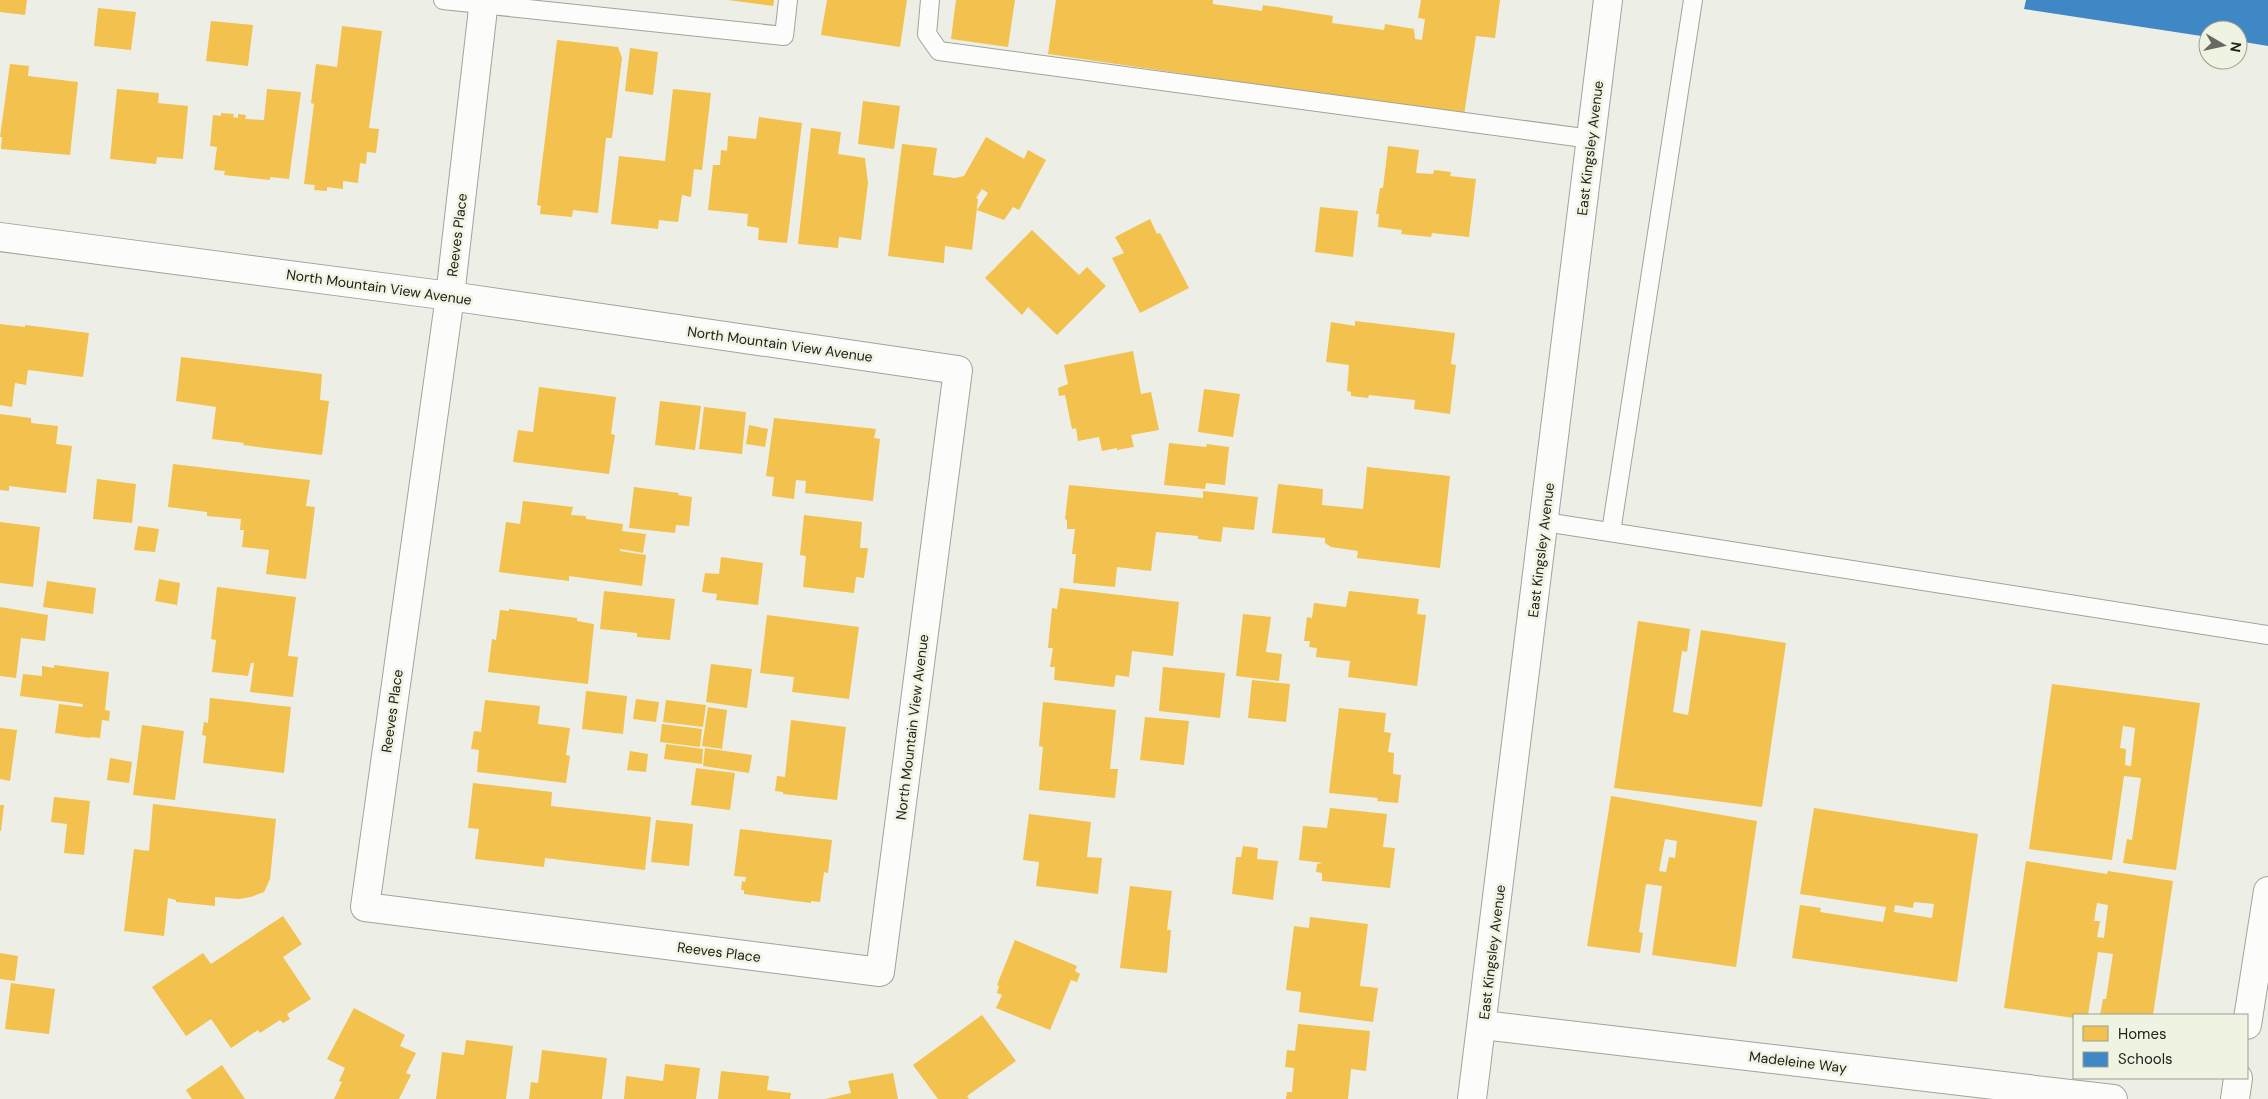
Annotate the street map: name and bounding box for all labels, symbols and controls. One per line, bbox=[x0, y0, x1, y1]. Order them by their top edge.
north arrow bbox=[2198, 20, 2248, 70]
text: N bbox=[2226, 41, 2246, 53]
street label: East Kingsley Avenue bbox=[1573, 79, 1607, 216]
street label: Reeves Place bbox=[443, 192, 471, 278]
street label: North Mountain View Avenue bbox=[285, 265, 473, 309]
street label: North Mountain View Avenue bbox=[686, 322, 874, 366]
street label: East Kingsley Avenue bbox=[1524, 481, 1558, 618]
street label: North Mountain View Avenue bbox=[892, 633, 932, 821]
street label: Reeves Place bbox=[377, 668, 407, 754]
street label: East Kingsley Avenue bbox=[1475, 883, 1509, 1020]
street label: Reeves Place bbox=[676, 938, 762, 966]
legend bbox=[2073, 1014, 2248, 1079]
text: Homes bbox=[2118, 1024, 2167, 1044]
street label: Madeleine Way bbox=[1748, 1047, 1848, 1077]
text: Schools bbox=[2118, 1049, 2173, 1069]

